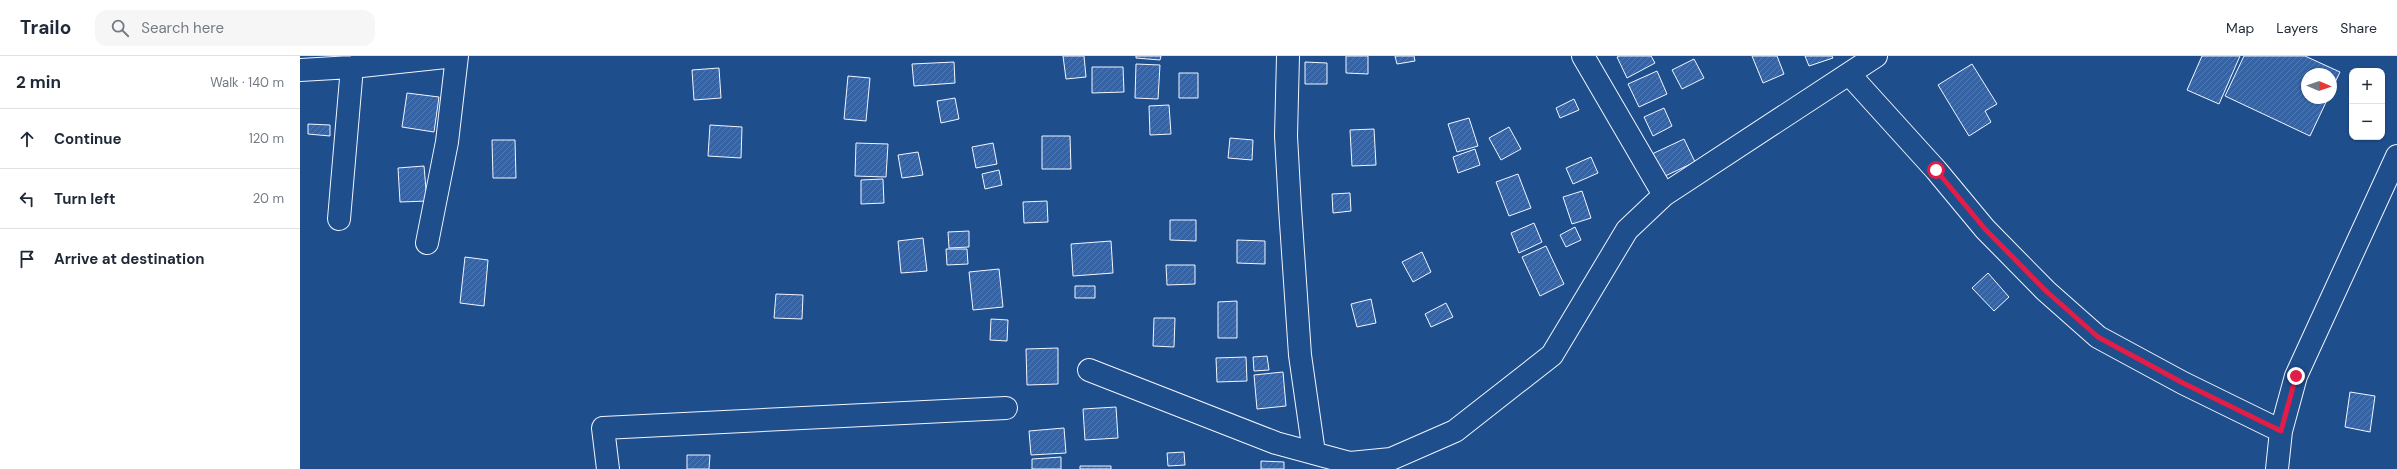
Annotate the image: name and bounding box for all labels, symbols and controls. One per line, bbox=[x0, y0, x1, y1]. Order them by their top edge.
search box bbox=[95, 10, 375, 46]
text: Trailo bbox=[20, 15, 71, 40]
icon: search bbox=[109, 17, 131, 39]
text: Search here bbox=[141, 18, 224, 38]
text: Map bbox=[2226, 19, 2254, 37]
text: Layers bbox=[2276, 19, 2318, 37]
text: Share bbox=[2340, 19, 2377, 37]
north arrow bbox=[2301, 68, 2337, 104]
map controls bbox=[2349, 68, 2385, 140]
button: + bbox=[2349, 68, 2385, 104]
text: 2 min bbox=[16, 71, 61, 93]
text: Walk · 140 m bbox=[210, 74, 284, 91]
button: − bbox=[2349, 104, 2385, 140]
icon: ahead bbox=[16, 128, 38, 150]
text: Continue bbox=[54, 129, 122, 149]
text: 120 m bbox=[249, 130, 284, 147]
route start bbox=[1927, 161, 1945, 179]
icon: left bbox=[16, 188, 38, 210]
text: Turn left bbox=[54, 189, 115, 209]
text: 20 m bbox=[253, 190, 284, 207]
icon: arrive bbox=[16, 248, 38, 270]
text: Arrive at destination bbox=[54, 249, 205, 269]
route end bbox=[2287, 367, 2305, 385]

